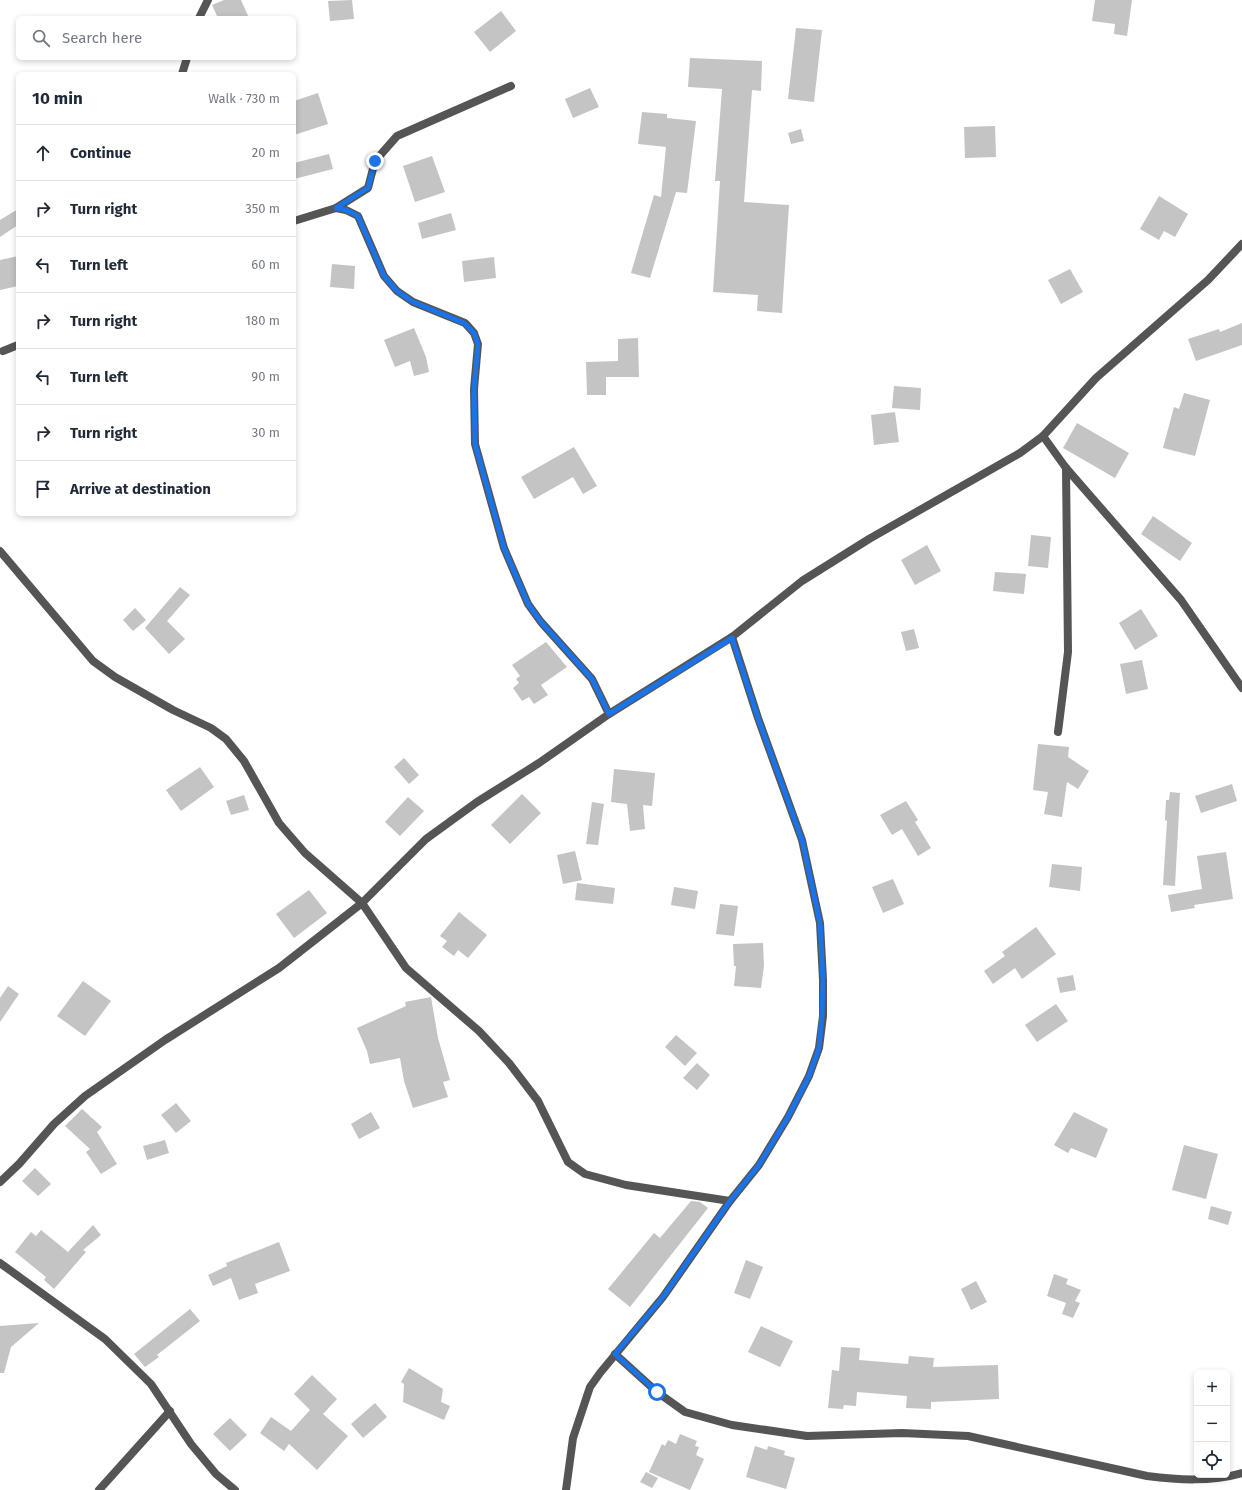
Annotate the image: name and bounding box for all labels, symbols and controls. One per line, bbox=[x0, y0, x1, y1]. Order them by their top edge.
search box bbox=[16, 16, 296, 60]
icon: search bbox=[30, 27, 52, 49]
text: Search here bbox=[62, 29, 142, 47]
text: 10 min bbox=[32, 88, 83, 109]
text: Walk · 730 m bbox=[208, 91, 280, 106]
icon: ahead bbox=[32, 142, 54, 164]
text: Continue bbox=[70, 144, 131, 162]
text: 20 m bbox=[252, 145, 280, 160]
route end bbox=[366, 152, 384, 170]
icon: right bbox=[32, 198, 54, 220]
text: Turn right bbox=[70, 200, 137, 218]
text: 350 m bbox=[245, 201, 280, 216]
icon: left bbox=[32, 254, 54, 276]
text: Turn left bbox=[70, 256, 128, 274]
text: 60 m bbox=[251, 257, 280, 272]
icon: right bbox=[32, 310, 54, 332]
text: Turn right bbox=[70, 312, 137, 330]
text: 180 m bbox=[245, 313, 280, 328]
icon: left bbox=[32, 366, 54, 388]
text: Turn left bbox=[70, 368, 128, 386]
text: 90 m bbox=[251, 369, 280, 384]
icon: right bbox=[32, 422, 54, 444]
text: Turn right bbox=[70, 424, 137, 442]
text: 30 m bbox=[252, 425, 280, 440]
icon: arrive bbox=[32, 478, 54, 500]
text: Arrive at destination bbox=[70, 480, 211, 498]
map controls bbox=[1194, 1370, 1230, 1478]
button: + bbox=[1194, 1370, 1230, 1406]
route start bbox=[648, 1383, 666, 1401]
button: − bbox=[1194, 1406, 1230, 1442]
button: locate bbox=[1194, 1442, 1230, 1478]

